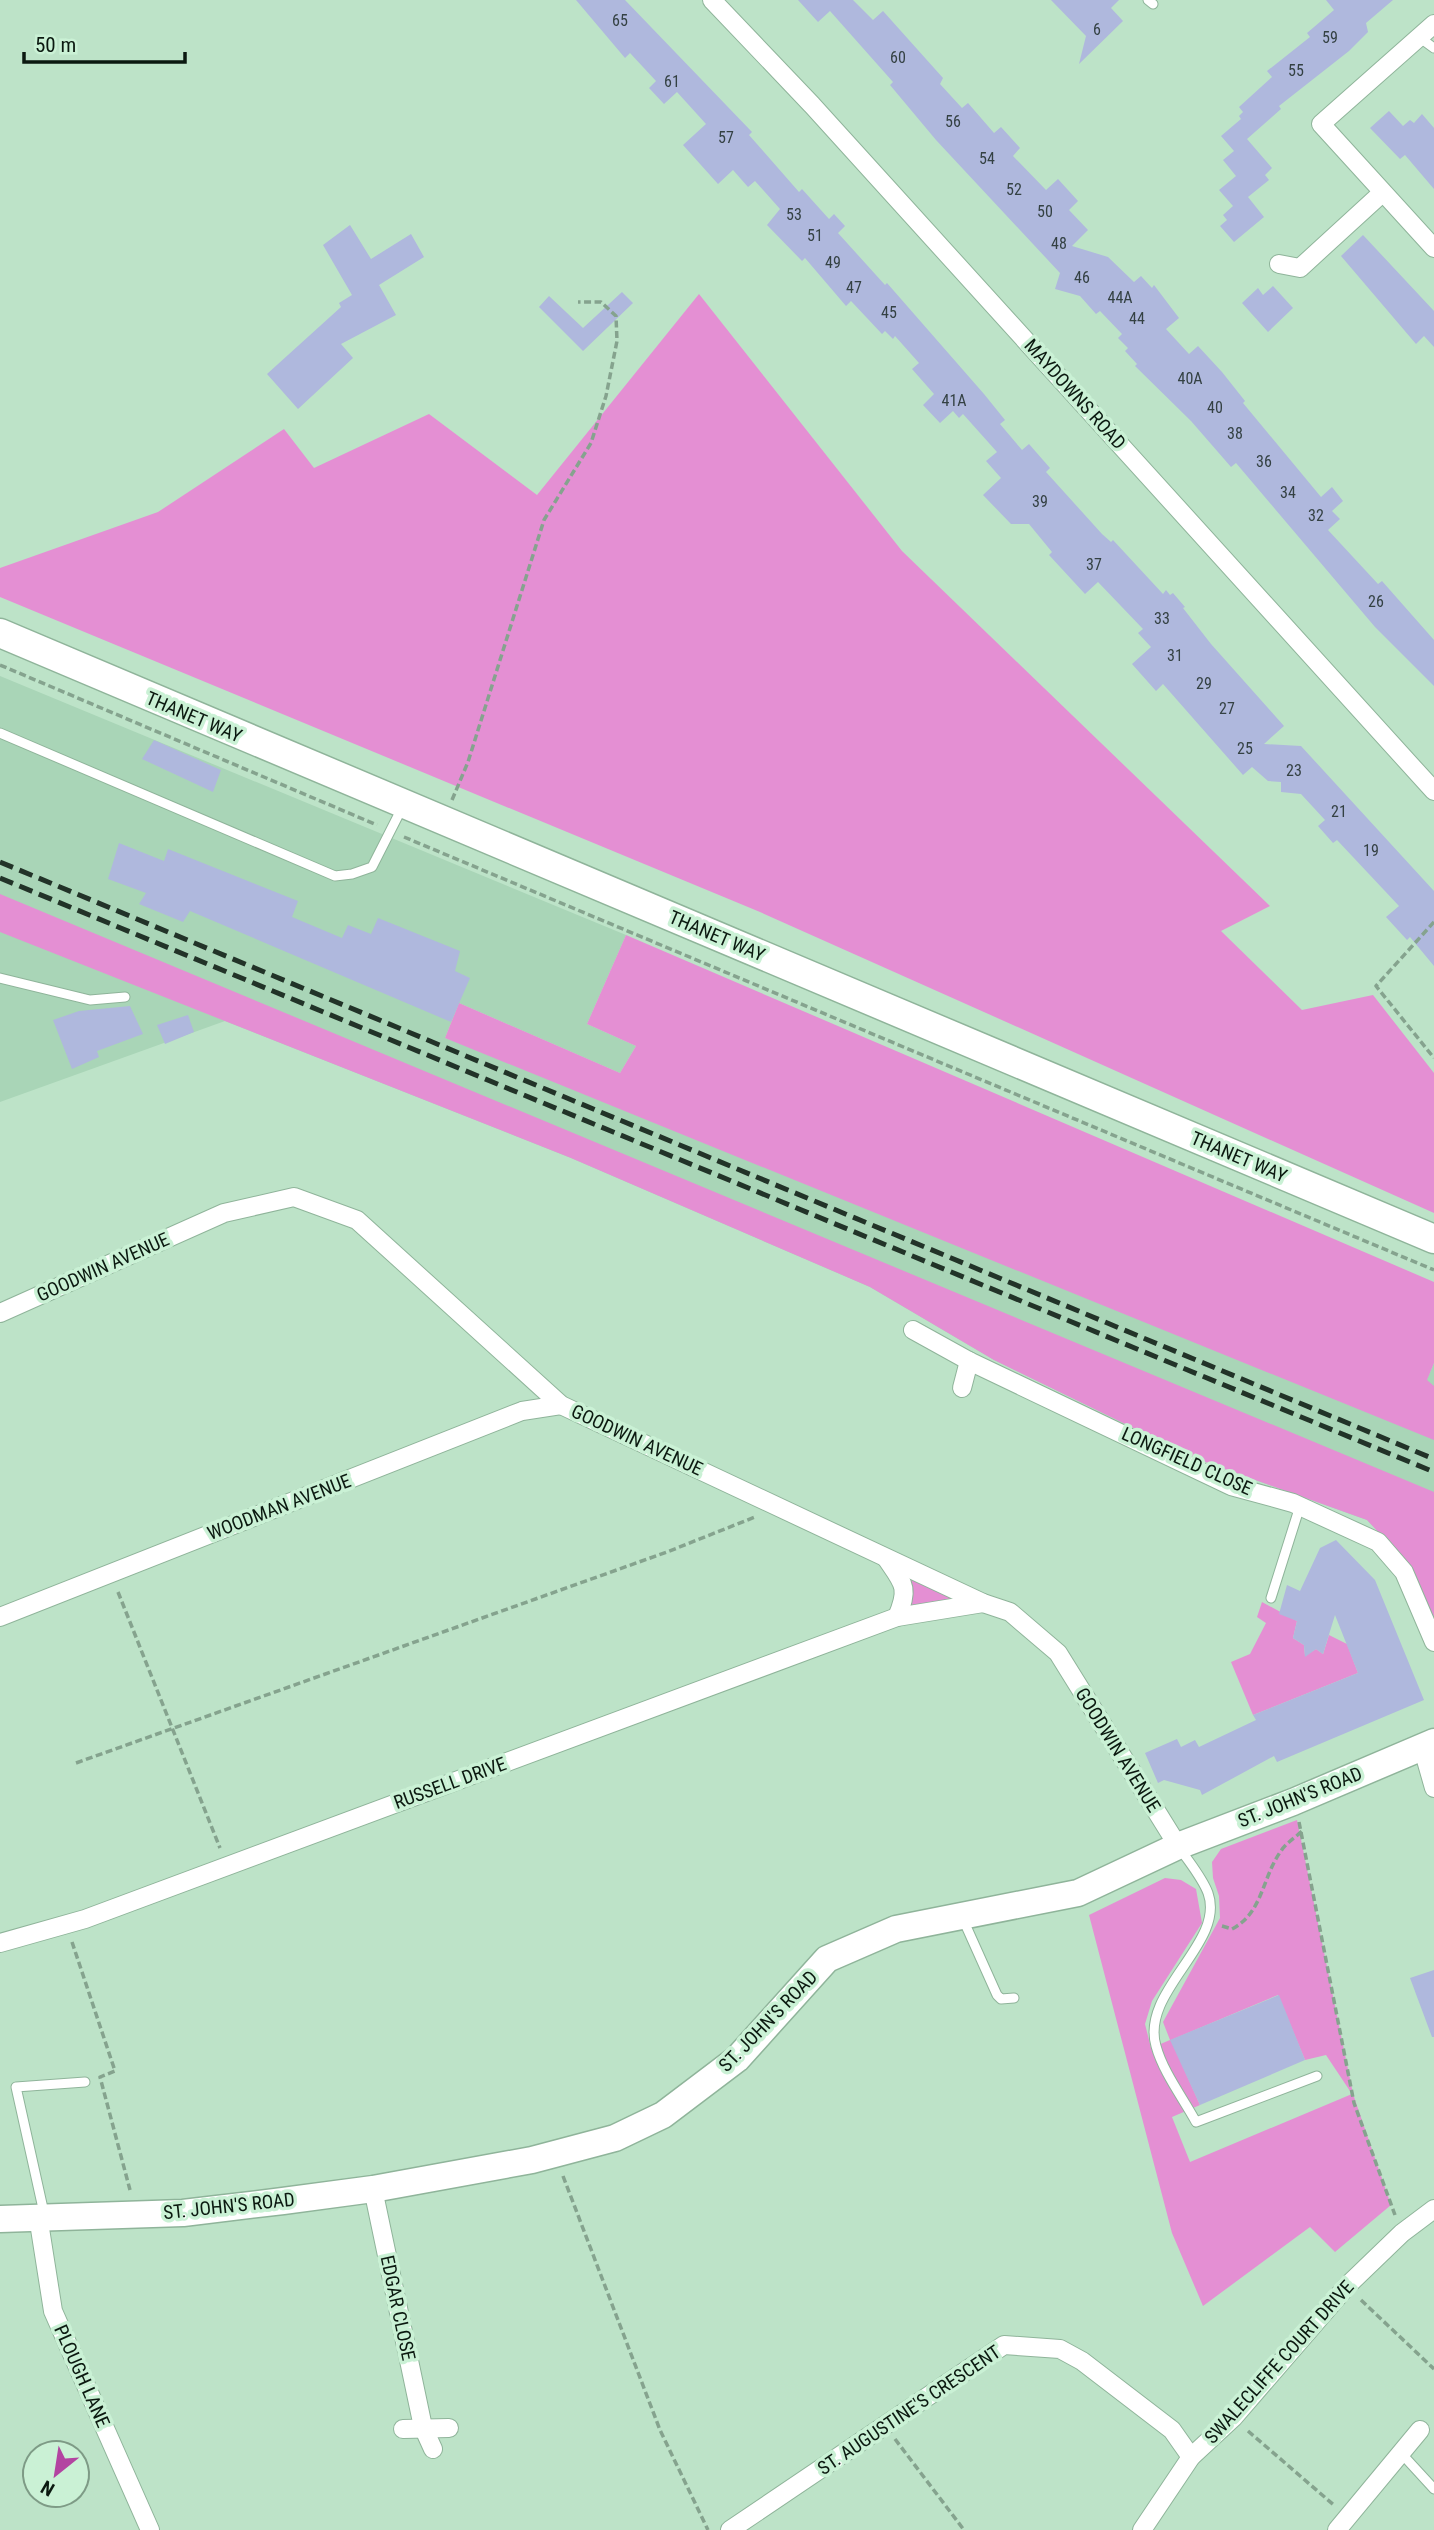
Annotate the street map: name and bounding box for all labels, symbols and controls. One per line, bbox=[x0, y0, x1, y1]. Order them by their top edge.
house number: 65 bbox=[612, 11, 628, 30]
house number: 6 bbox=[1093, 20, 1101, 39]
scale bar bbox=[24, 21, 186, 65]
house number: 59 bbox=[1322, 28, 1338, 47]
text: 50 m bbox=[35, 33, 76, 57]
house number: 60 bbox=[890, 48, 906, 67]
house number: 55 bbox=[1288, 61, 1304, 80]
house number: 61 bbox=[664, 72, 680, 91]
house number: 56 bbox=[945, 112, 961, 131]
house number: 57 bbox=[718, 128, 734, 147]
house number: 54 bbox=[979, 149, 995, 168]
house number: 52 bbox=[1006, 180, 1022, 199]
house number: 50 bbox=[1037, 202, 1053, 221]
house number: 53 bbox=[786, 205, 802, 224]
house number: 51 bbox=[807, 226, 823, 245]
house number: 48 bbox=[1051, 234, 1067, 253]
house number: 49 bbox=[825, 253, 841, 272]
house number: 46 bbox=[1074, 268, 1090, 287]
house number: 47 bbox=[846, 278, 862, 297]
house number: 44A bbox=[1107, 288, 1133, 307]
house number: 45 bbox=[881, 303, 897, 322]
house number: 44 bbox=[1129, 309, 1145, 328]
street label: MAYDOWNS ROAD bbox=[1019, 334, 1131, 454]
house number: 40A bbox=[1177, 369, 1203, 388]
house number: 41A bbox=[941, 391, 967, 410]
house number: 40 bbox=[1207, 398, 1223, 417]
house number: 38 bbox=[1227, 424, 1243, 443]
house number: 36 bbox=[1256, 452, 1272, 471]
house number: 34 bbox=[1280, 483, 1296, 502]
house number: 39 bbox=[1032, 492, 1048, 511]
house number: 32 bbox=[1308, 506, 1324, 525]
house number: 37 bbox=[1086, 555, 1102, 574]
house number: 26 bbox=[1368, 592, 1384, 611]
house number: 33 bbox=[1154, 609, 1170, 628]
house number: 31 bbox=[1167, 646, 1183, 665]
house number: 29 bbox=[1196, 674, 1212, 693]
street label: THANET WAY bbox=[142, 686, 246, 748]
house number: 27 bbox=[1219, 699, 1235, 718]
house number: 25 bbox=[1237, 739, 1253, 758]
house number: 23 bbox=[1286, 761, 1302, 780]
house number: 21 bbox=[1331, 802, 1347, 821]
house number: 19 bbox=[1363, 841, 1379, 860]
street label: THANET WAY bbox=[665, 905, 769, 967]
street label: THANET WAY bbox=[1187, 1126, 1291, 1188]
street label: GOODWIN AVENUE bbox=[33, 1228, 173, 1306]
street label: GOODWIN AVENUE bbox=[568, 1399, 706, 1481]
street label: LONGFIELD CLOSE bbox=[1118, 1422, 1256, 1500]
street label: WOODMAN AVENUE bbox=[204, 1469, 354, 1545]
street label: GOODWIN AVENUE bbox=[1071, 1684, 1165, 1816]
street label: RUSSELL DRIVE bbox=[391, 1752, 509, 1814]
street label: ST. JOHN'S ROAD bbox=[1235, 1762, 1365, 1832]
street label: ST. JOHN'S ROAD bbox=[714, 1966, 822, 2076]
street label: ST. JOHN'S ROAD bbox=[162, 2188, 296, 2224]
street label: EDGAR CLOSE bbox=[376, 2253, 420, 2363]
street label: SWALECLIFFE COURT DRIVE bbox=[1200, 2276, 1358, 2448]
street label: PLOUGH LANE bbox=[49, 2321, 115, 2431]
street label: ST. AUGUSTINE'S CRESCENT bbox=[813, 2340, 1005, 2480]
north arrow bbox=[21, 2439, 91, 2509]
text: N bbox=[37, 2475, 59, 2501]

